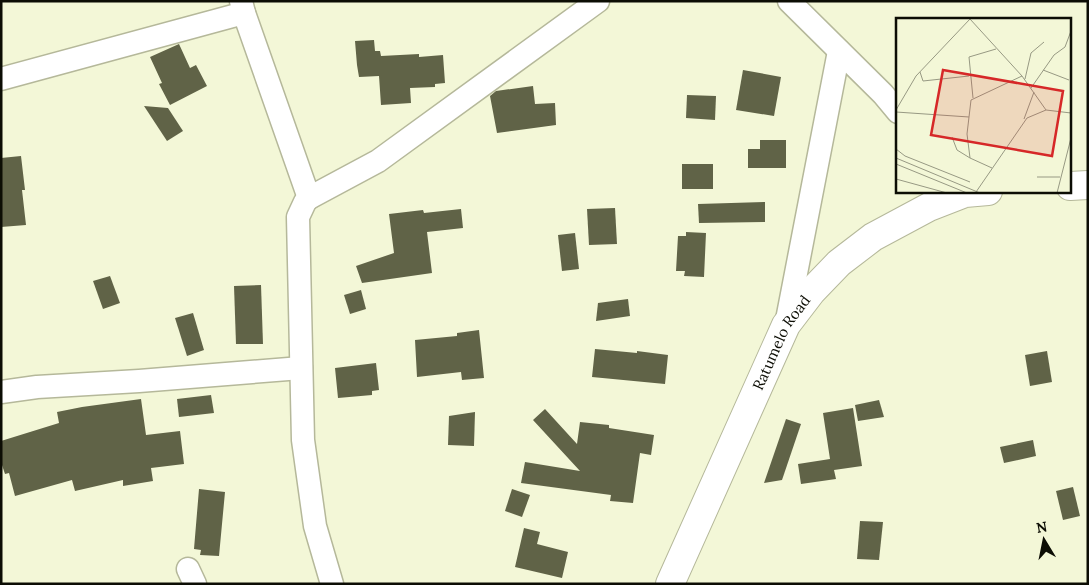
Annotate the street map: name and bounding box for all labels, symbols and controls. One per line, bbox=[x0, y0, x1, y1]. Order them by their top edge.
inset map bbox=[896, 18, 1072, 192]
street label: Ratumelo Road bbox=[748, 291, 814, 393]
north arrow bbox=[1019, 515, 1069, 565]
text: N bbox=[1035, 517, 1049, 537]

